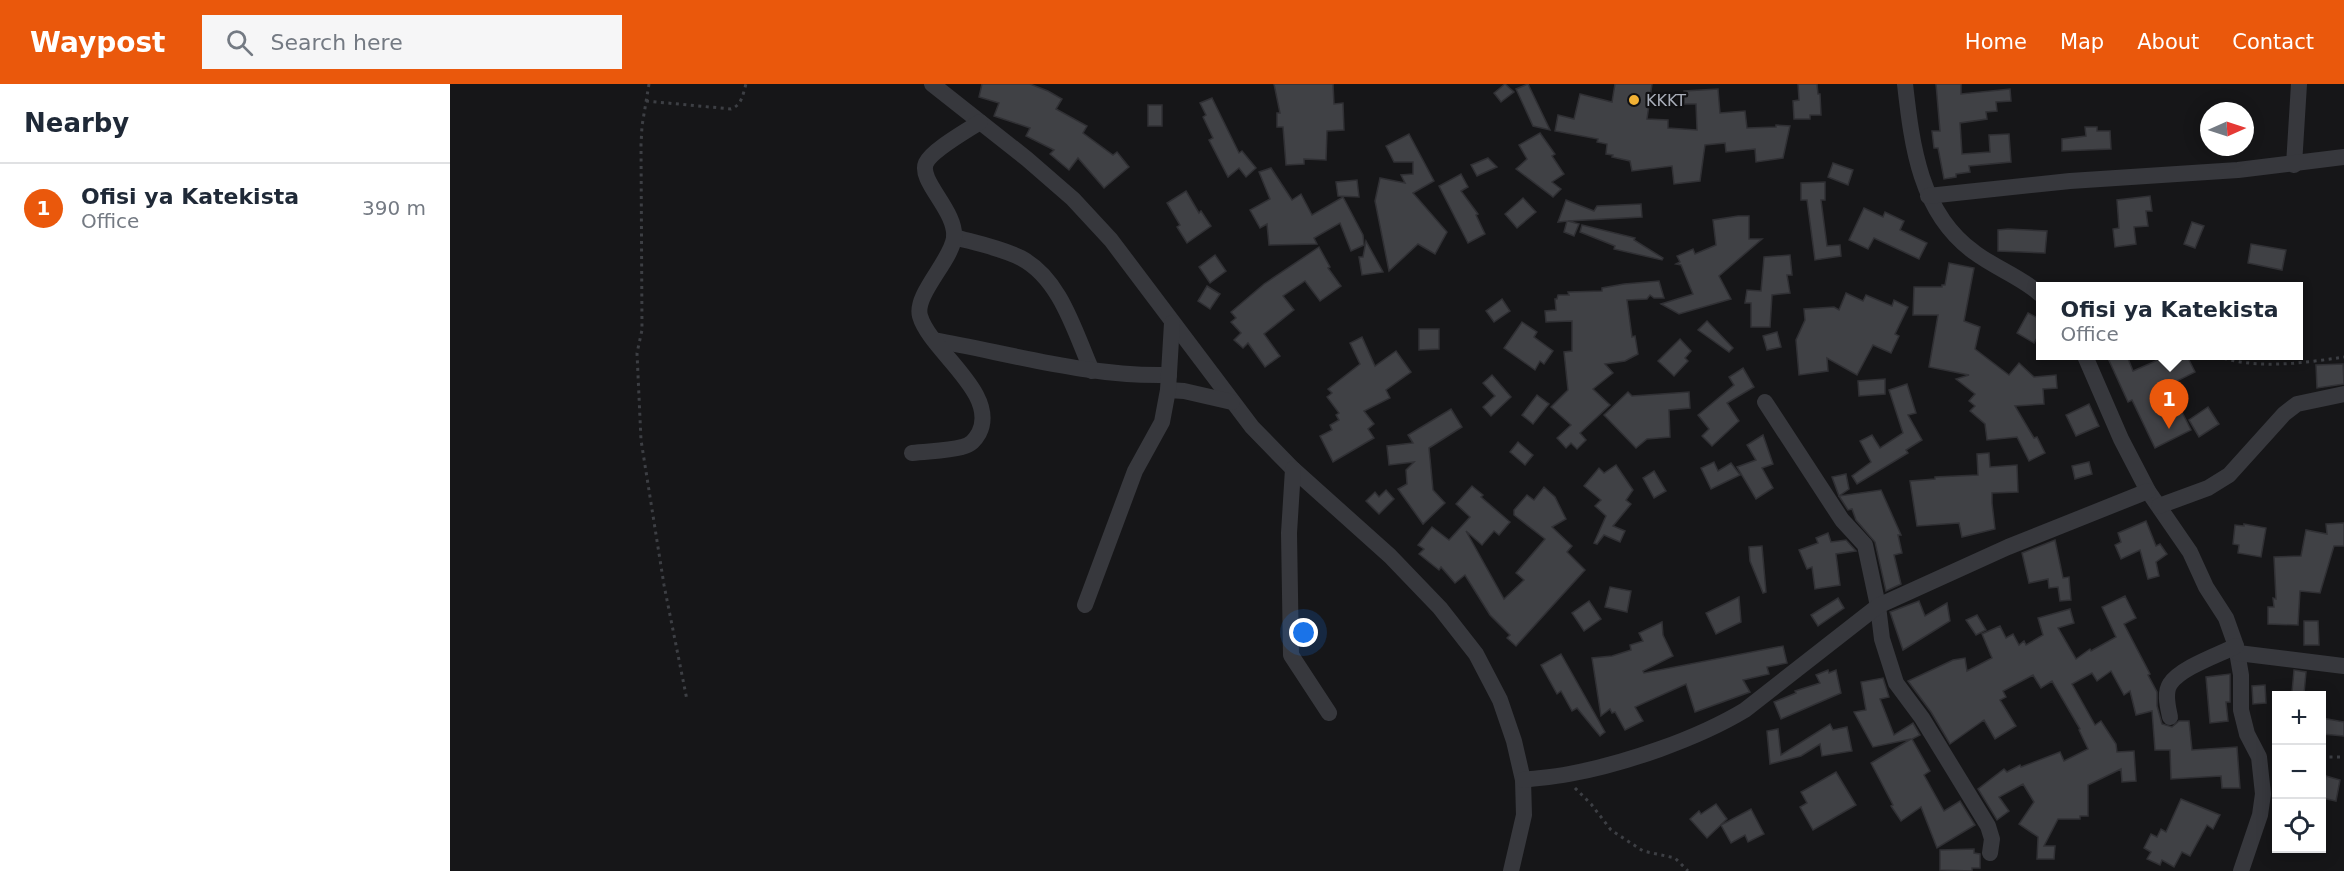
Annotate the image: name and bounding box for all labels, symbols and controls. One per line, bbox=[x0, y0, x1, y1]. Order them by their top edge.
search box bbox=[202, 15, 622, 69]
text: Waypost bbox=[30, 26, 166, 59]
icon: search bbox=[223, 26, 256, 59]
text: Search here bbox=[271, 30, 403, 55]
text: Home bbox=[1965, 30, 2027, 54]
text: Map bbox=[2060, 30, 2104, 54]
text: About bbox=[2137, 30, 2199, 54]
text: Contact bbox=[2232, 30, 2314, 54]
place label: KKKT bbox=[1646, 91, 1686, 110]
marker: KKKT bbox=[1627, 93, 1641, 107]
north arrow bbox=[2200, 102, 2254, 156]
text: Nearby bbox=[24, 108, 129, 138]
text: Ofisi ya Katekista bbox=[81, 184, 299, 209]
text: 1 bbox=[37, 196, 50, 220]
text: 390 m bbox=[362, 196, 426, 220]
text: Office bbox=[81, 209, 139, 233]
popup bbox=[2036, 282, 2303, 360]
text: Ofisi ya Katekista bbox=[2060, 297, 2279, 322]
text: Office bbox=[2060, 322, 2119, 346]
pin: 1 bbox=[2150, 380, 2188, 429]
your location bbox=[1289, 618, 1318, 647]
map controls bbox=[2272, 691, 2326, 853]
button: + bbox=[2272, 691, 2326, 745]
button: − bbox=[2272, 745, 2326, 799]
button: locate bbox=[2272, 799, 2326, 853]

